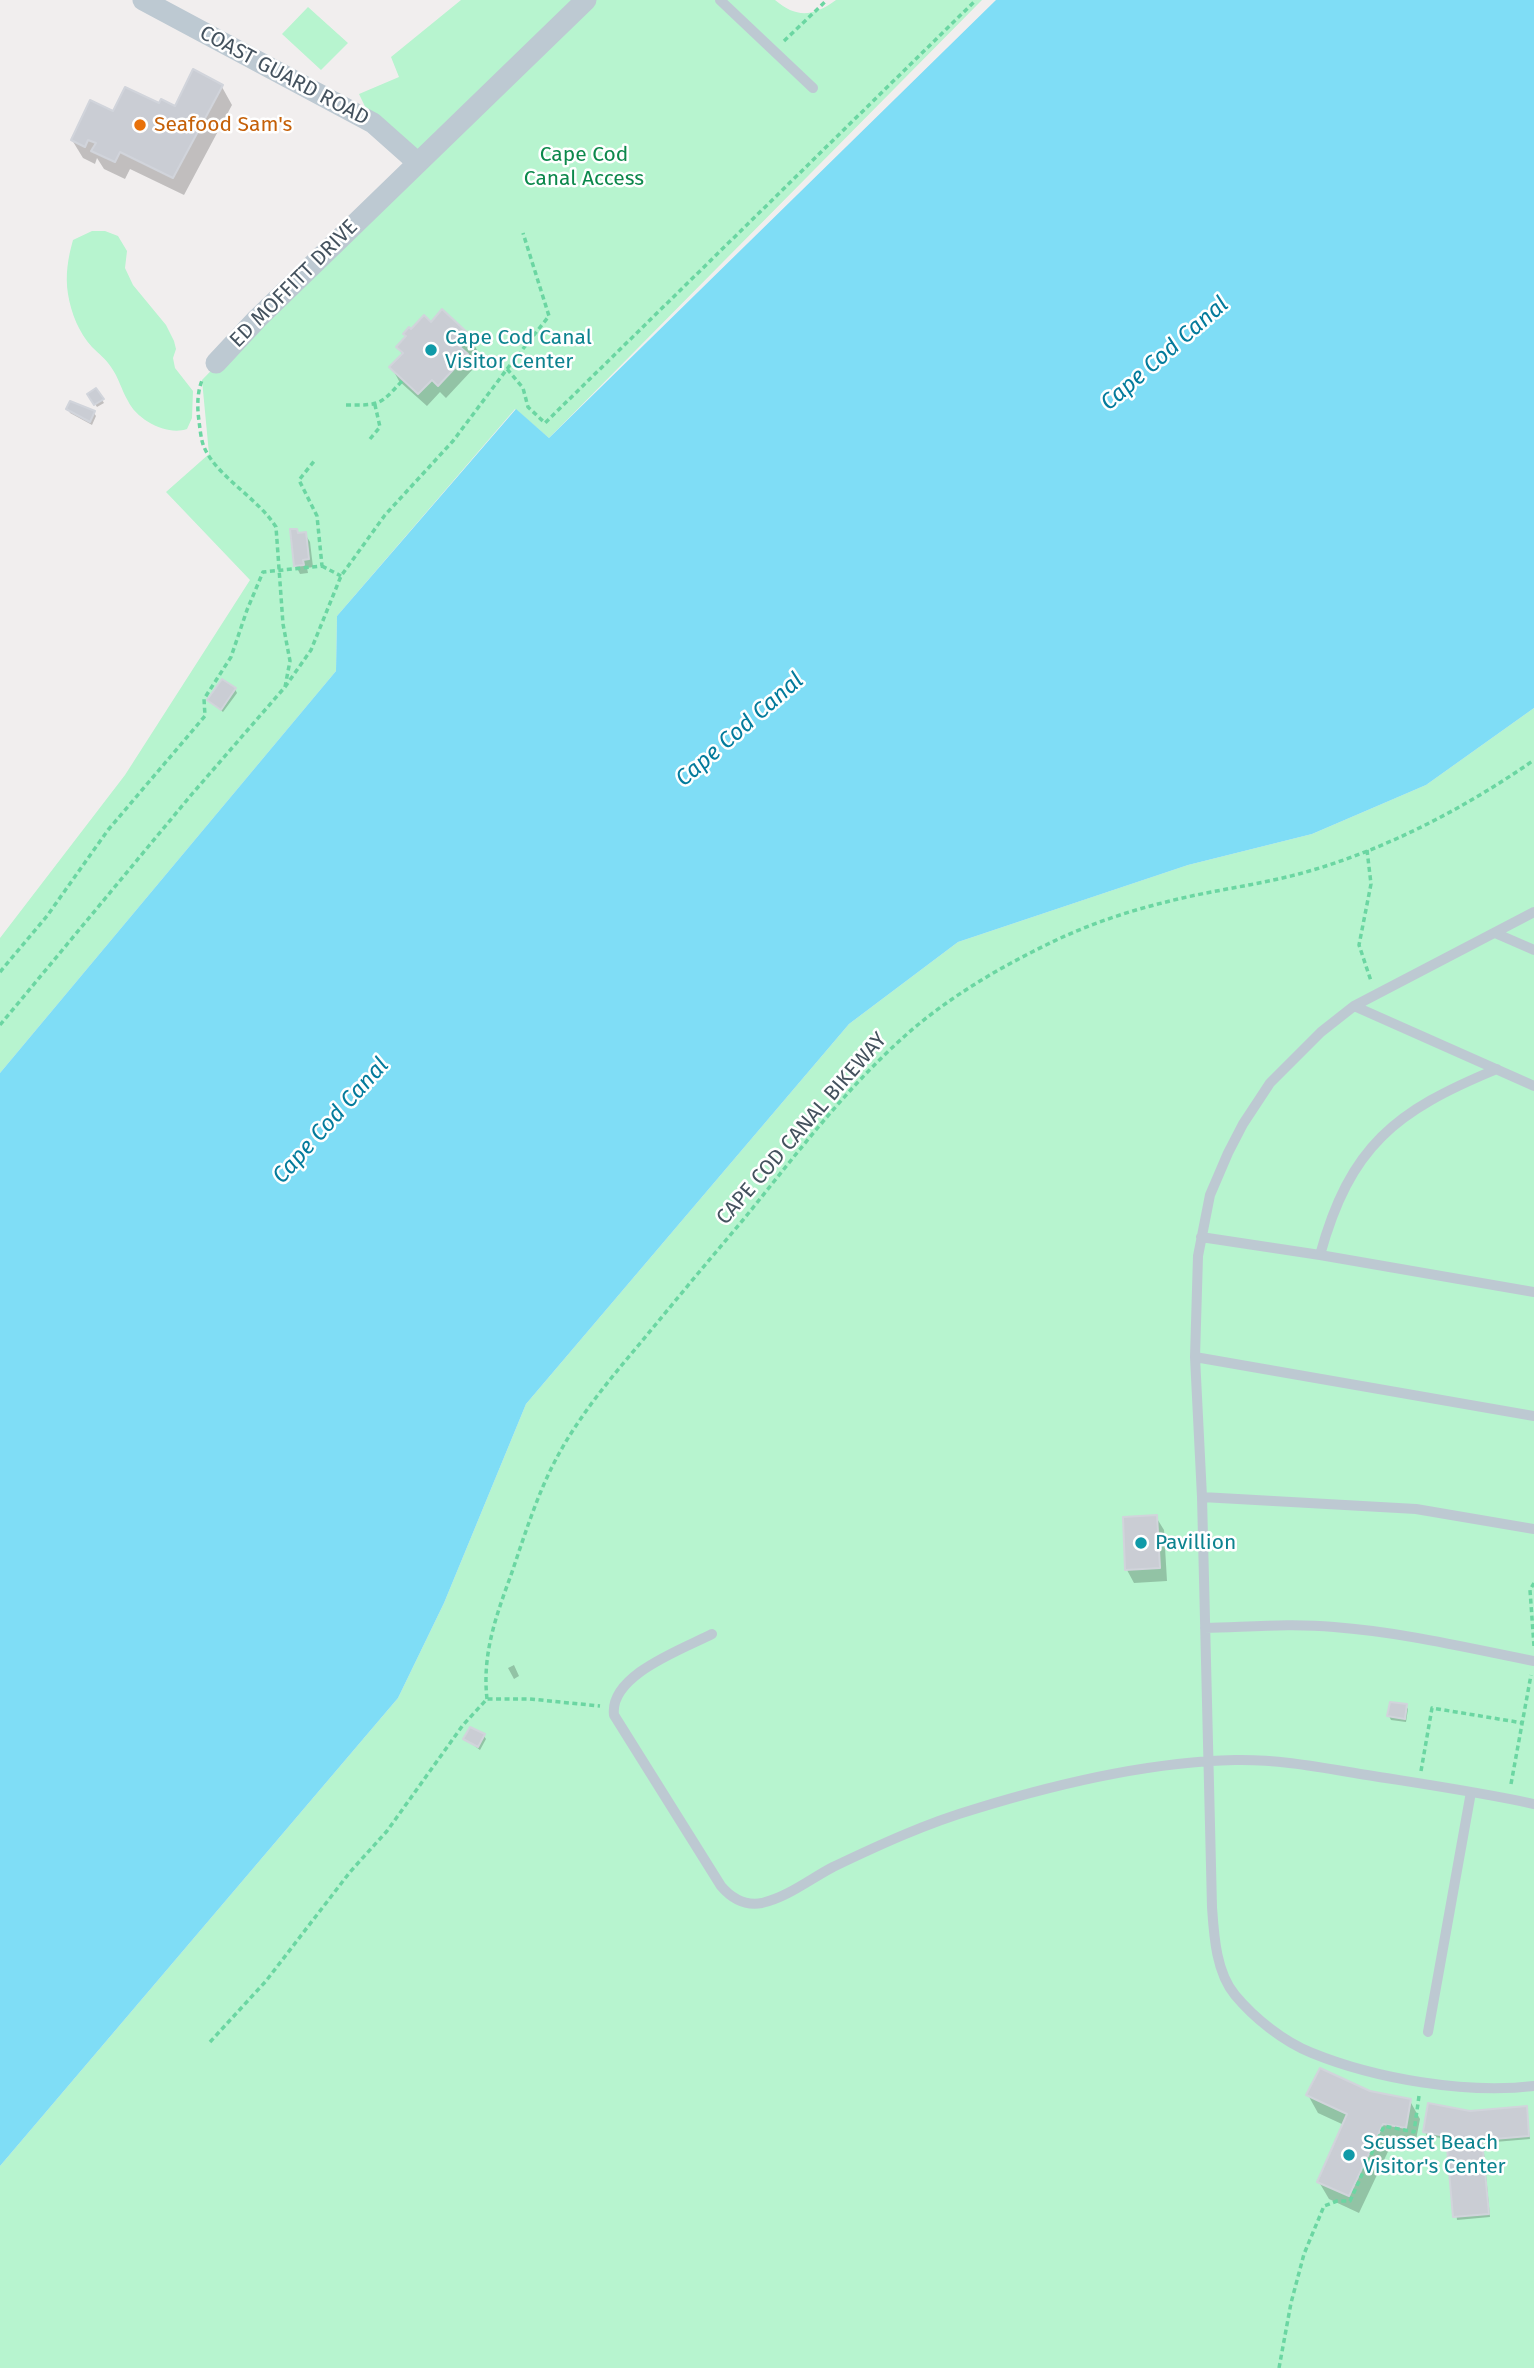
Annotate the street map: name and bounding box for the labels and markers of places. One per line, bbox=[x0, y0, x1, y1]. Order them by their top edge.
place label: Seafood Sam's bbox=[154, 112, 292, 138]
marker: Seafood Sam's bbox=[132, 117, 148, 133]
place label: Cape Cod Canal Visitor Center bbox=[445, 325, 592, 375]
marker: Cape Cod Canal Visitor Center bbox=[423, 342, 439, 358]
place label: Pavillion bbox=[1155, 1530, 1236, 1556]
marker: Pavillion bbox=[1133, 1535, 1149, 1551]
place label: Scusset Beach Visitor's Center bbox=[1363, 2130, 1506, 2180]
marker: Scusset Beach Visitor's Center bbox=[1341, 2147, 1357, 2163]

